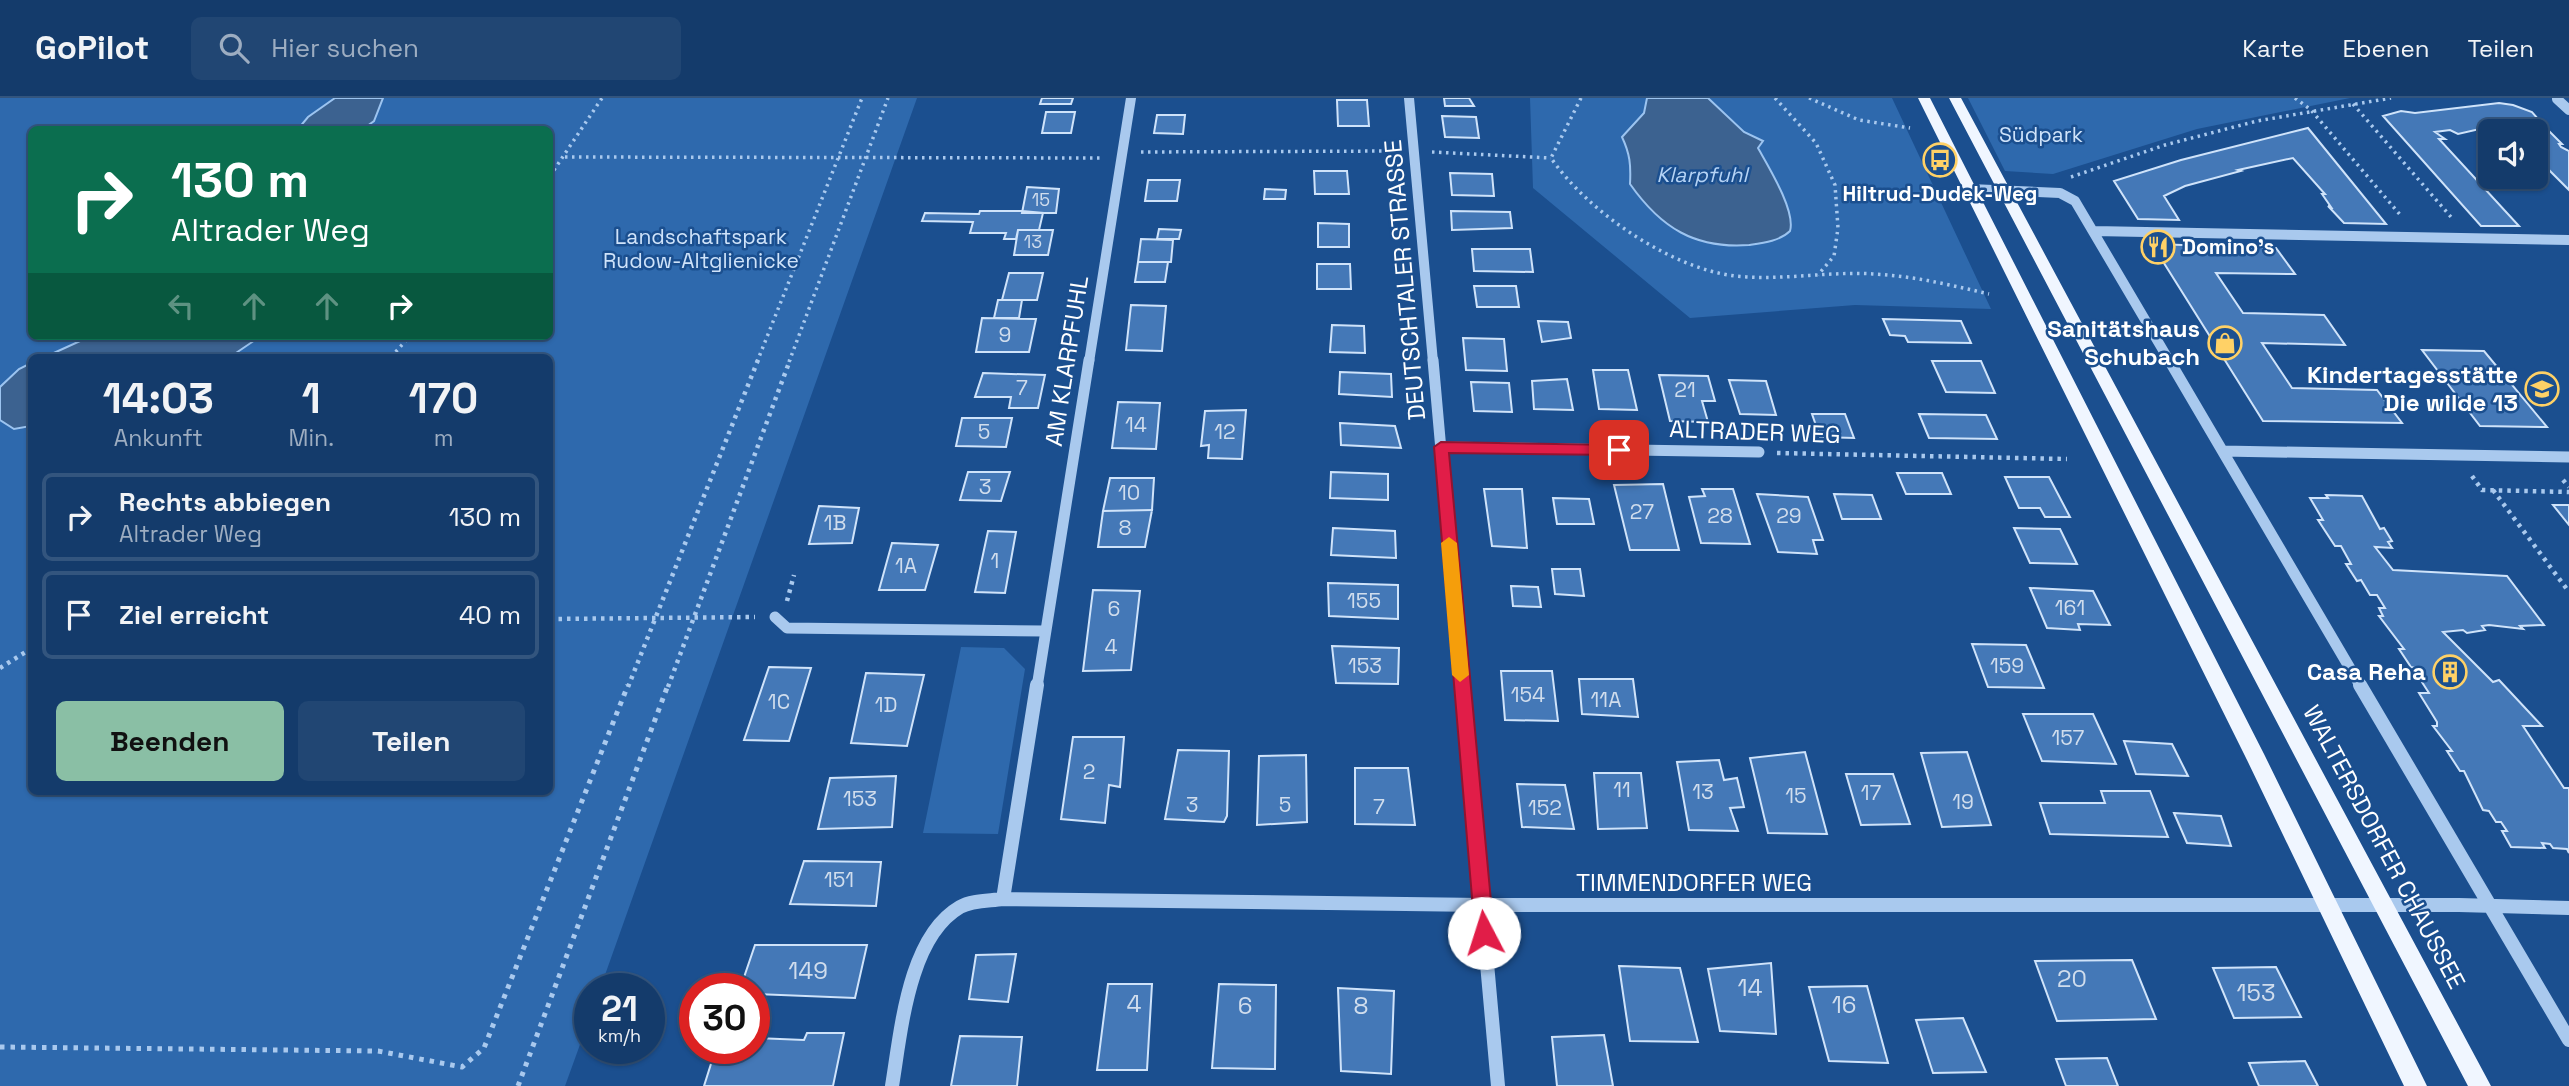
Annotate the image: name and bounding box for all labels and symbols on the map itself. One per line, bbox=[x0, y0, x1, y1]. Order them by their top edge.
park label: Südpark bbox=[1999, 121, 2083, 148]
street label: DEUTSCHTALER STRASSE bbox=[1377, 138, 1432, 422]
bus stop icon: Hiltrud-Dudek-Weg bbox=[1921, 141, 1959, 179]
water label: Klarpfuhl bbox=[1656, 161, 1750, 188]
place label: Hiltrud-Dudek-Weg bbox=[1843, 180, 2037, 207]
house number: 15 bbox=[1032, 188, 1050, 211]
park label: Landschaftspark Rudow-Altglienicke bbox=[603, 223, 799, 274]
restaurant icon: Domino's bbox=[2139, 228, 2177, 266]
house number: 13 bbox=[1024, 230, 1042, 253]
place label: Domino's bbox=[2182, 233, 2275, 260]
street label: AM KLARPFUHL bbox=[1038, 273, 1095, 448]
place label: Sanitätshaus Schubach bbox=[2047, 313, 2200, 372]
house number: 9 bbox=[999, 321, 1011, 348]
shop icon: Sanitätshaus Schubach bbox=[2206, 324, 2244, 362]
place label: Kindertagesstätte Die wilde 13 bbox=[2307, 359, 2518, 418]
school or university icon: Kindertagesstätte Die wilde 13 bbox=[2523, 370, 2561, 408]
house number: 7 bbox=[1016, 374, 1028, 401]
house number: 21 bbox=[1674, 376, 1696, 403]
house number: 14 bbox=[1125, 411, 1147, 438]
street label: ALTRADER WEG bbox=[1669, 413, 1841, 450]
house number: 5 bbox=[978, 418, 990, 445]
house number: 12 bbox=[1214, 418, 1236, 445]
pin bbox=[1589, 420, 1649, 480]
house number: 3 bbox=[979, 473, 991, 500]
house number: 10 bbox=[1118, 479, 1140, 506]
house number: 27 bbox=[1630, 498, 1654, 525]
house number: 28 bbox=[1707, 502, 1733, 529]
house number: 29 bbox=[1776, 502, 1802, 529]
house number: 1B bbox=[824, 509, 846, 536]
house number: 8 bbox=[1118, 514, 1132, 541]
house number: 1 bbox=[991, 547, 999, 574]
house number: 1A bbox=[895, 552, 917, 579]
house number: 155 bbox=[1347, 587, 1381, 614]
house number: 161 bbox=[2055, 594, 2085, 621]
house number: 6 bbox=[1108, 595, 1120, 622]
house number: 4 bbox=[1104, 633, 1118, 660]
house number: 153 bbox=[1348, 652, 1382, 679]
house number: 159 bbox=[1990, 652, 2024, 679]
building icon: Casa Reha bbox=[2431, 653, 2469, 691]
place label: Casa Reha bbox=[2307, 656, 2426, 687]
house number: 154 bbox=[1511, 681, 1545, 708]
house number: 11A bbox=[1591, 686, 1621, 713]
house number: 1C bbox=[768, 688, 790, 715]
house number: 1D bbox=[875, 691, 897, 718]
street label: WALTERSDORFER CHAUSSEE bbox=[2296, 699, 2473, 994]
house number: 157 bbox=[2052, 724, 2085, 751]
house number: 2 bbox=[1083, 758, 1095, 785]
house number: 11 bbox=[1613, 776, 1631, 803]
house number: 13 bbox=[1692, 778, 1714, 805]
house number: 17 bbox=[1861, 779, 1881, 806]
house number: 15 bbox=[1785, 782, 1807, 809]
house number: 153 bbox=[843, 785, 877, 812]
house number: 19 bbox=[1952, 788, 1974, 815]
house number: 3 bbox=[1186, 791, 1198, 818]
house number: 5 bbox=[1279, 791, 1291, 818]
house number: 7 bbox=[1373, 793, 1385, 820]
house number: 152 bbox=[1528, 794, 1562, 821]
house number: 151 bbox=[824, 866, 854, 893]
street label: TIMMENDORFER WEG bbox=[1576, 867, 1812, 898]
position arrow bbox=[1447, 896, 1521, 970]
house number: 149 bbox=[788, 955, 828, 986]
house number: 20 bbox=[2057, 963, 2087, 994]
house number: 14 bbox=[1737, 972, 1763, 1003]
speed limit sign: 30 bbox=[679, 973, 770, 1064]
house number: 153 bbox=[2237, 977, 2275, 1008]
house number: 4 bbox=[1127, 988, 1142, 1019]
house number: 16 bbox=[1832, 989, 1856, 1020]
house number: 6 bbox=[1238, 990, 1252, 1021]
house number: 8 bbox=[1354, 990, 1368, 1021]

